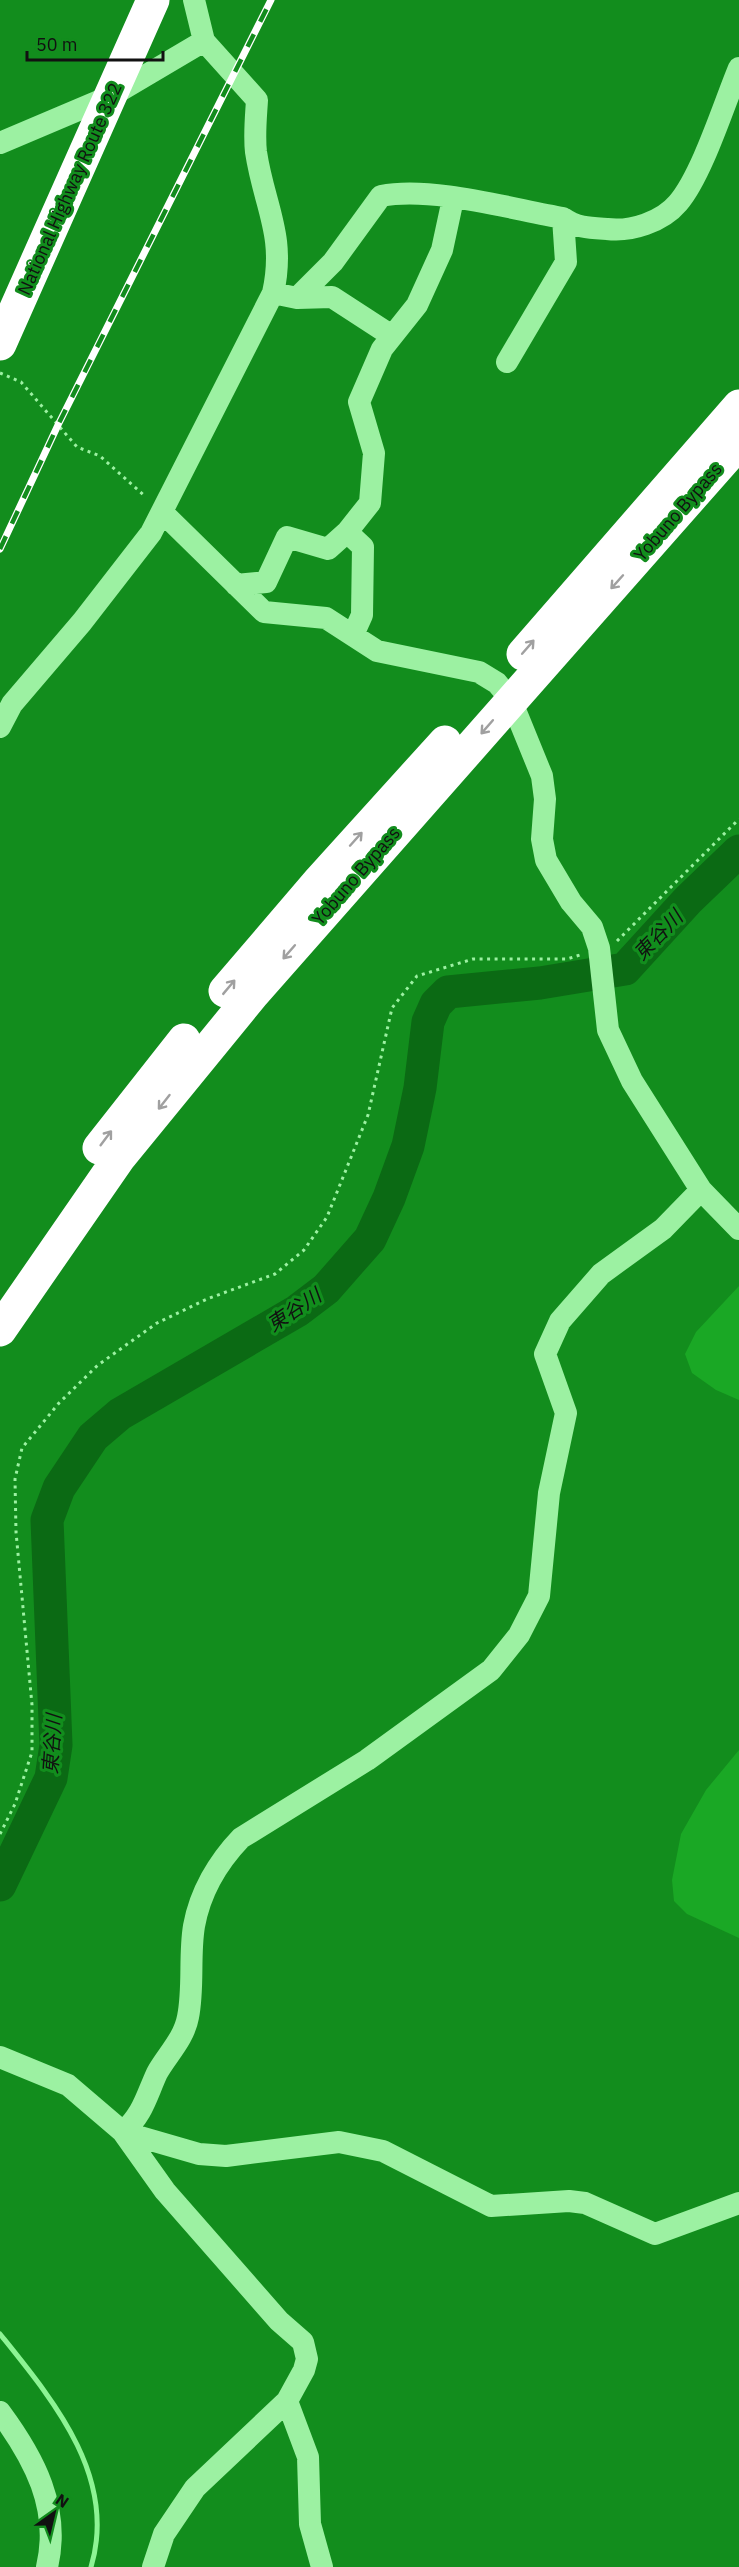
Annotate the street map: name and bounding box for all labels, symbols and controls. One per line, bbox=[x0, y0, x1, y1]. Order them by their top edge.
scale bar bbox=[27, 24, 164, 62]
text: 50 m bbox=[36, 33, 78, 56]
street label: National Highway Route 322 bbox=[12, 79, 127, 298]
street label: Yobuno Bypass bbox=[629, 458, 727, 566]
one-way arrow bbox=[610, 574, 624, 589]
one-way arrow bbox=[522, 639, 535, 655]
one-way arrow bbox=[480, 719, 494, 734]
street label: Yobuno Bypass bbox=[307, 822, 405, 930]
one-way arrow bbox=[349, 832, 363, 847]
water label: 東谷川 bbox=[627, 902, 690, 966]
one-way arrow bbox=[282, 945, 296, 960]
one-way arrow bbox=[222, 980, 236, 995]
one-way arrow bbox=[157, 1093, 170, 1109]
one-way arrow bbox=[100, 1131, 113, 1147]
water label: 東谷川 bbox=[261, 1280, 328, 1338]
water label: 東谷川 bbox=[36, 1711, 67, 1775]
north arrow bbox=[24, 2483, 84, 2543]
text: N bbox=[52, 2489, 73, 2512]

